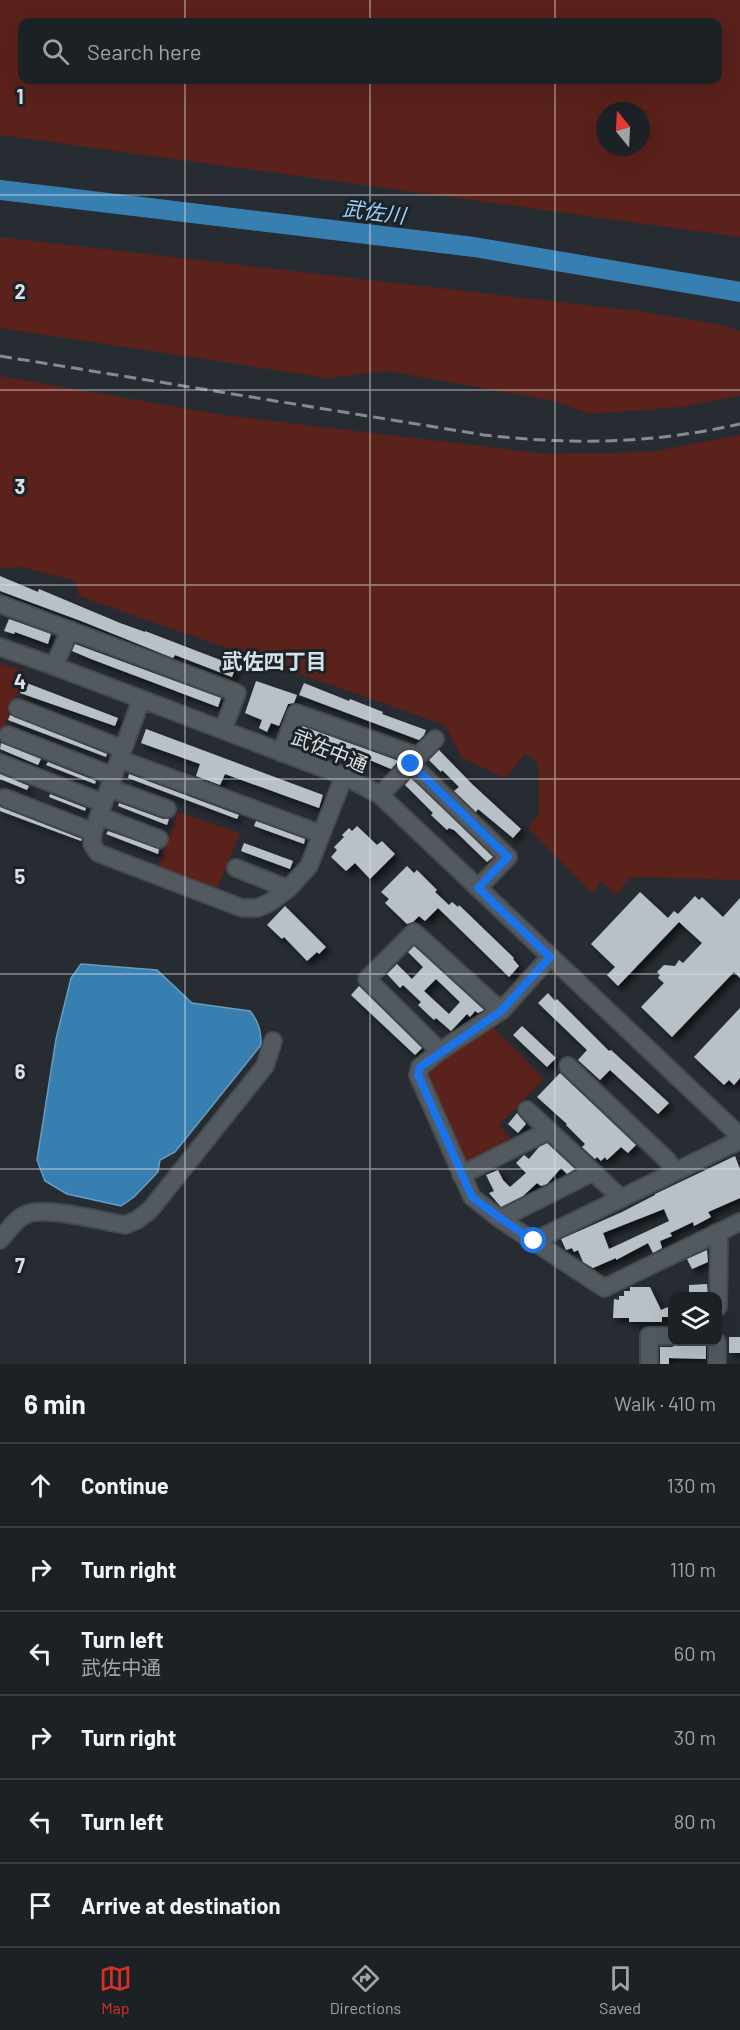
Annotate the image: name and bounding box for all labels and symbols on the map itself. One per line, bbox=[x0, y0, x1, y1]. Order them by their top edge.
text: 1 bbox=[16, 84, 24, 108]
north arrow bbox=[596, 102, 650, 156]
water label: 武佐川 bbox=[341, 195, 409, 227]
text: 2 bbox=[14, 279, 26, 303]
text: 3 bbox=[15, 474, 25, 498]
district label: 武佐四丁目 bbox=[222, 648, 327, 673]
text: 4 bbox=[14, 669, 26, 693]
street label: 武佐中通 bbox=[288, 724, 372, 776]
route end bbox=[397, 750, 423, 776]
text: 5 bbox=[15, 864, 26, 888]
text: 6 bbox=[15, 1059, 26, 1083]
route start bbox=[520, 1227, 546, 1253]
text: 7 bbox=[15, 1253, 25, 1277]

